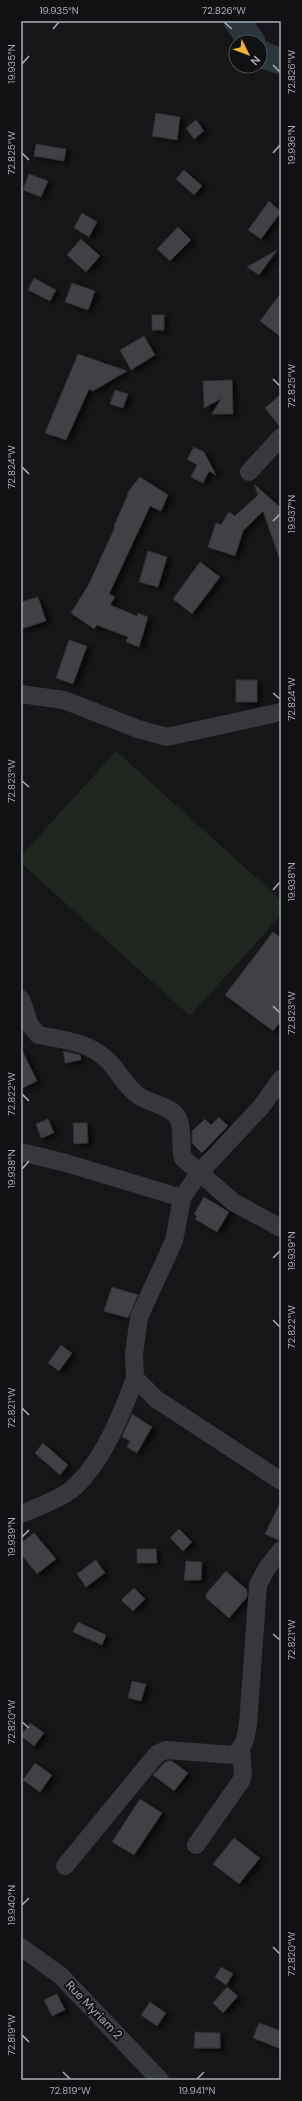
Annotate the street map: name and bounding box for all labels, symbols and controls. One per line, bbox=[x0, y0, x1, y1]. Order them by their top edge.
text: 19.935°N bbox=[39, 4, 79, 17]
text: 72.826°W bbox=[202, 4, 246, 17]
north arrow bbox=[228, 34, 268, 74]
text: 19.935°N bbox=[5, 44, 18, 84]
text: 72.826°W bbox=[285, 50, 298, 94]
text: N bbox=[248, 53, 263, 68]
text: 19.936°N bbox=[285, 125, 298, 165]
text: 72.825°W bbox=[5, 131, 18, 175]
text: 72.825°W bbox=[285, 364, 298, 408]
text: 72.824°W bbox=[5, 445, 18, 489]
text: 19.937°N bbox=[285, 495, 298, 533]
text: 72.824°W bbox=[285, 677, 298, 721]
text: 72.823°W bbox=[5, 759, 18, 803]
text: 19.938°N bbox=[285, 862, 298, 902]
text: 72.823°W bbox=[285, 991, 298, 1035]
text: 72.822°W bbox=[5, 1072, 18, 1116]
text: 19.938°N bbox=[5, 1149, 18, 1189]
text: 19.939°N bbox=[285, 1231, 298, 1271]
text: 72.822°W bbox=[285, 1305, 298, 1349]
text: 72.821°W bbox=[5, 1387, 18, 1428]
text: 19.939°N bbox=[5, 1517, 18, 1557]
text: 72.821°W bbox=[285, 1619, 298, 1660]
text: 72.820°W bbox=[5, 1700, 18, 1744]
text: 19.940°N bbox=[5, 1885, 18, 1925]
text: 72.820°W bbox=[285, 1932, 298, 1976]
street label: Rue Myriam 2 bbox=[62, 1977, 126, 2043]
text: 72.819°W bbox=[5, 2014, 18, 2056]
text: 72.819°W bbox=[49, 2084, 91, 2097]
text: 19.941°N bbox=[179, 2084, 215, 2097]

